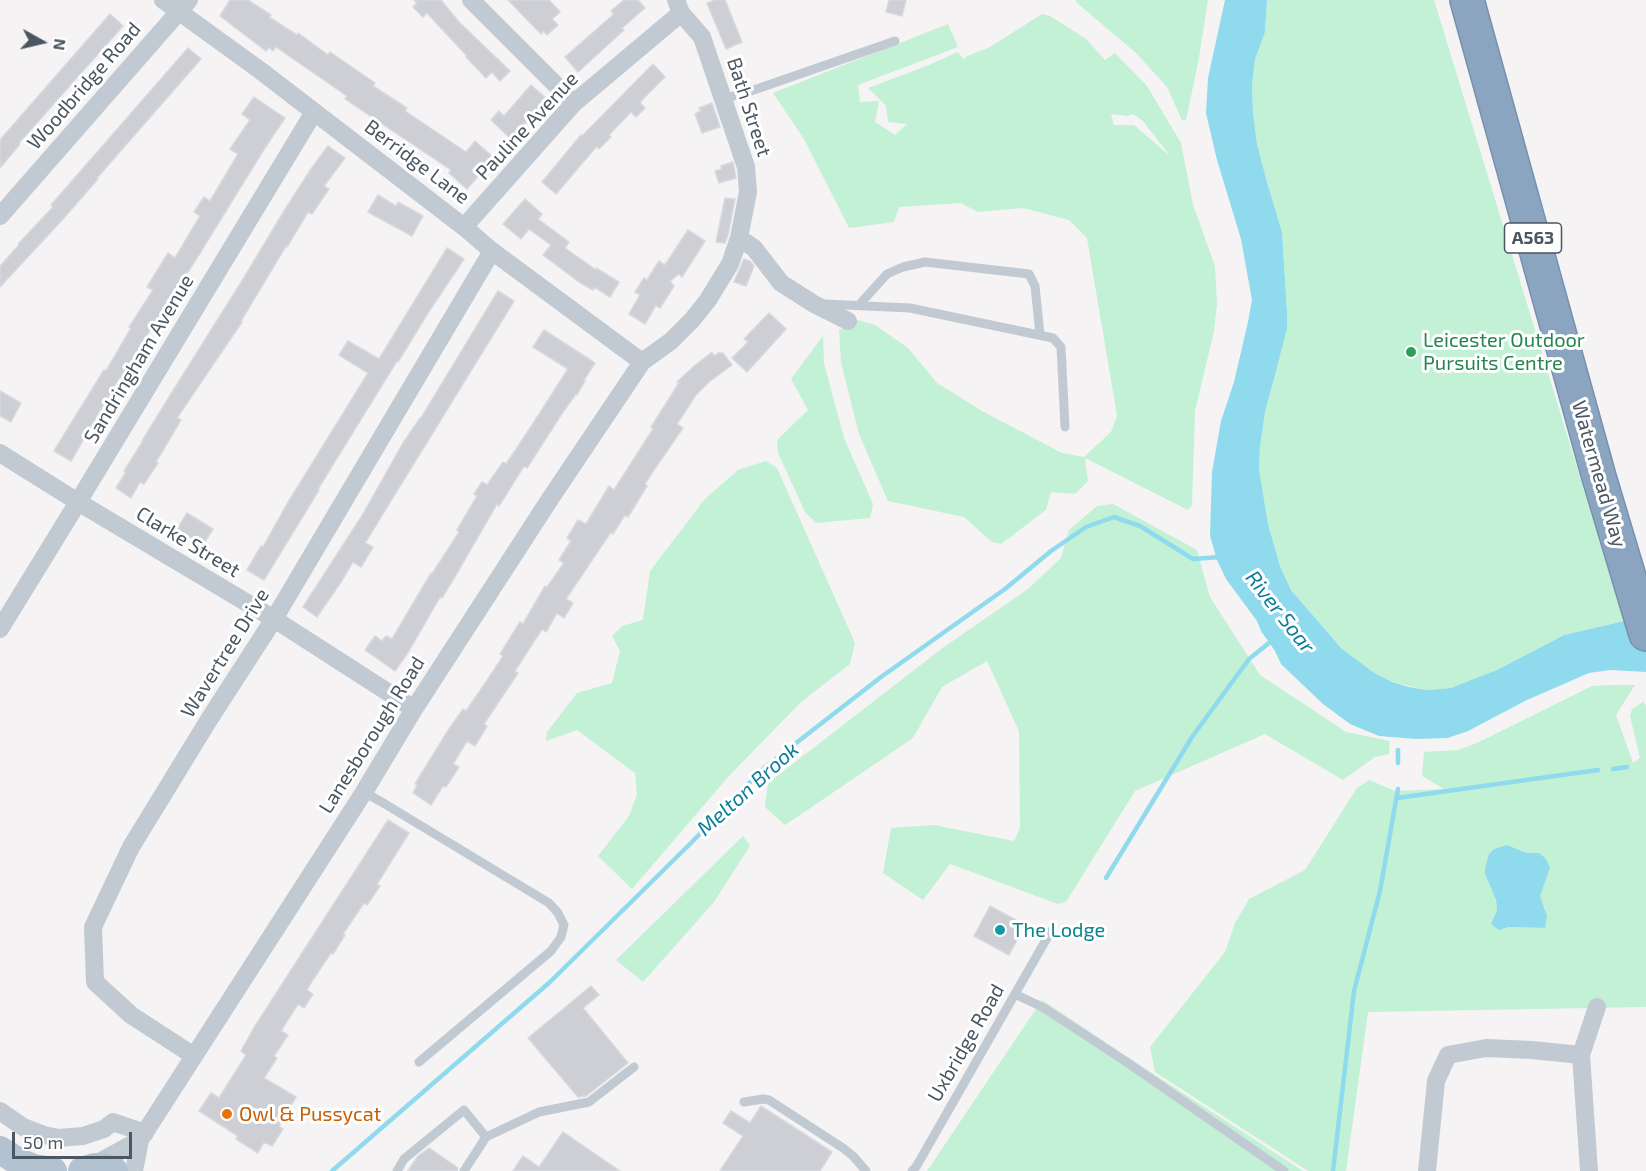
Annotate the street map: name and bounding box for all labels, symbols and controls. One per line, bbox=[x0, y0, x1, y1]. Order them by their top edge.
north arrow bbox=[12, 12, 72, 72]
street label: Woodbridge Road bbox=[22, 17, 146, 155]
text: N bbox=[50, 38, 71, 52]
street label: Bath Street bbox=[722, 54, 776, 160]
street label: Pauline Avenue bbox=[471, 67, 583, 185]
street label: Berridge Lane bbox=[360, 115, 474, 209]
road number: A563 bbox=[1504, 223, 1562, 253]
street label: Sandringham Avenue bbox=[79, 270, 199, 448]
place label: Leicester Outdoor Pursuits Centre bbox=[1423, 328, 1585, 375]
marker: Leicester Outdoor Pursuits Centre bbox=[1404, 345, 1418, 359]
street label: Watermead Way bbox=[1567, 398, 1631, 550]
street label: Clarke Street bbox=[132, 502, 244, 582]
water label: River Soar bbox=[1240, 566, 1320, 658]
street label: Wavertree Drive bbox=[176, 584, 274, 722]
street label: Lanesborough Road bbox=[314, 652, 430, 818]
water label: Melton Brook bbox=[692, 737, 804, 841]
place label: The Lodge bbox=[1012, 918, 1105, 942]
marker: The Lodge bbox=[993, 923, 1007, 937]
street label: Uxbridge Road bbox=[923, 980, 1009, 1106]
place label: Owl & Pussycat bbox=[239, 1102, 381, 1126]
marker: Owl & Pussycat bbox=[220, 1107, 234, 1121]
scale bar bbox=[15, 1120, 135, 1158]
text: 50 m bbox=[23, 1131, 63, 1153]

